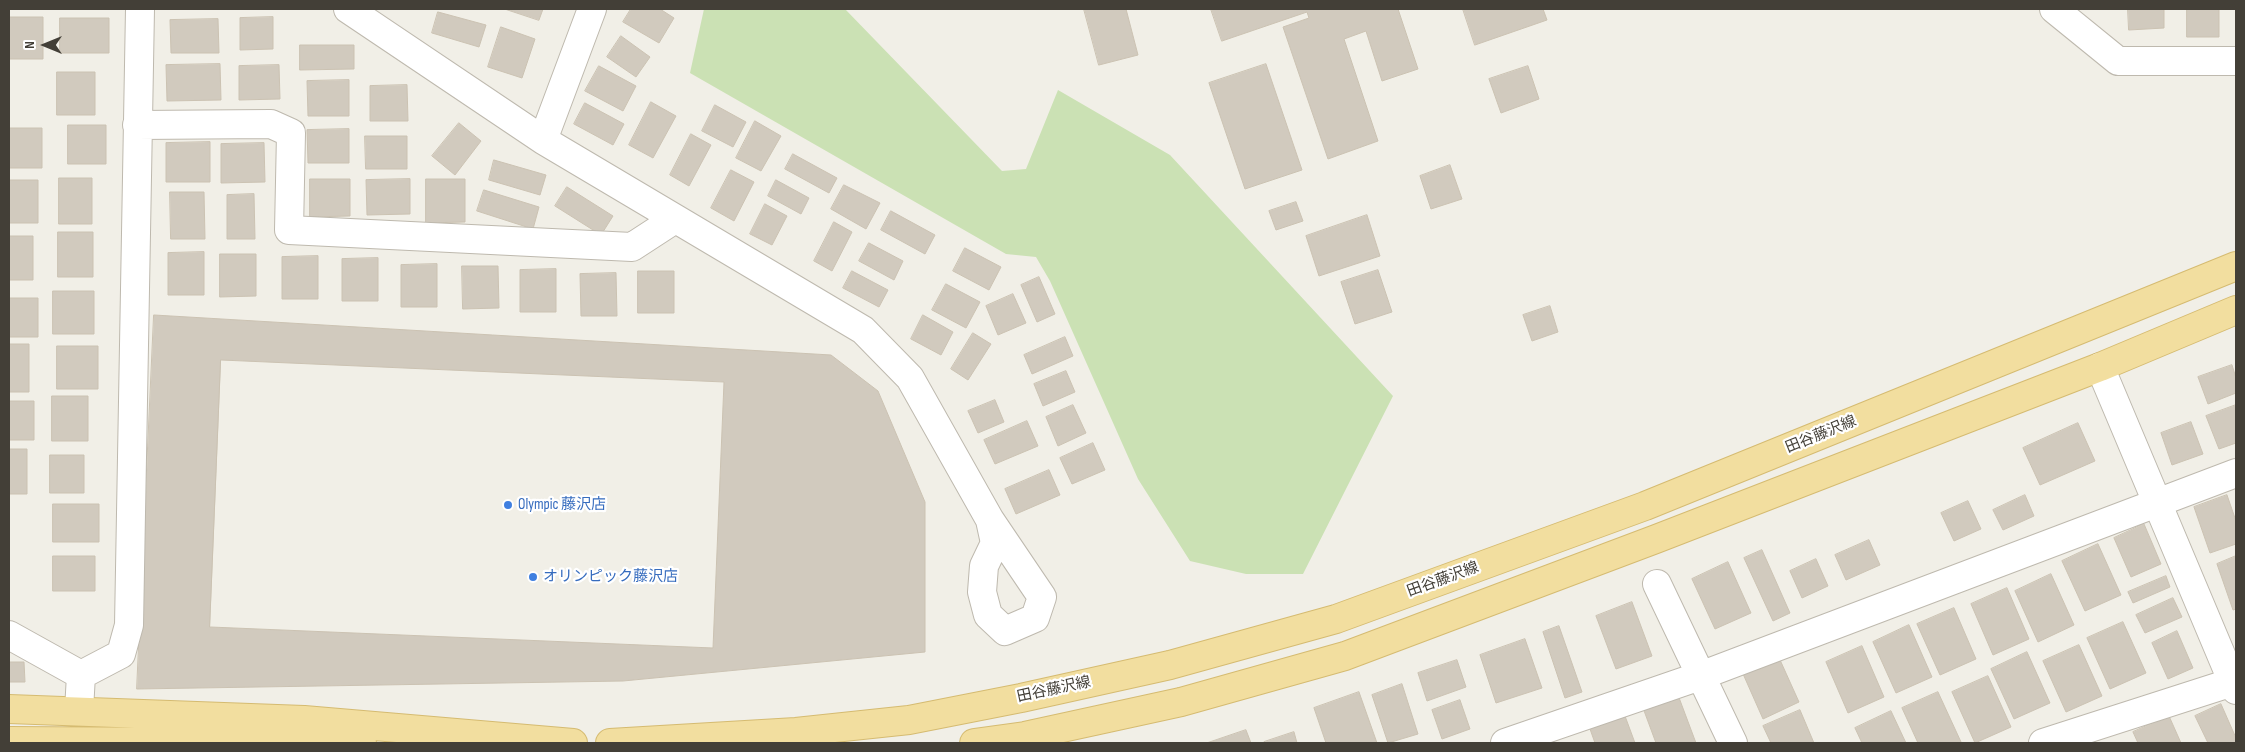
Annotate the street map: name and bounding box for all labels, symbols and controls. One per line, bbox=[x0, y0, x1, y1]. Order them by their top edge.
north arrow bbox=[20, 20, 70, 70]
text: N bbox=[21, 41, 38, 49]
street label: 田谷藤沢線 bbox=[1783, 413, 1859, 457]
place label: Olympic 藤沢店 bbox=[518, 496, 606, 514]
marker: Olympic 藤沢店 bbox=[502, 499, 514, 511]
street label: 田谷藤沢線 bbox=[1405, 559, 1481, 601]
place label: オリンピック藤沢店 bbox=[543, 568, 678, 586]
marker: オリンピック藤沢店 bbox=[527, 571, 539, 583]
street label: 田谷藤沢線 bbox=[1015, 673, 1093, 707]

